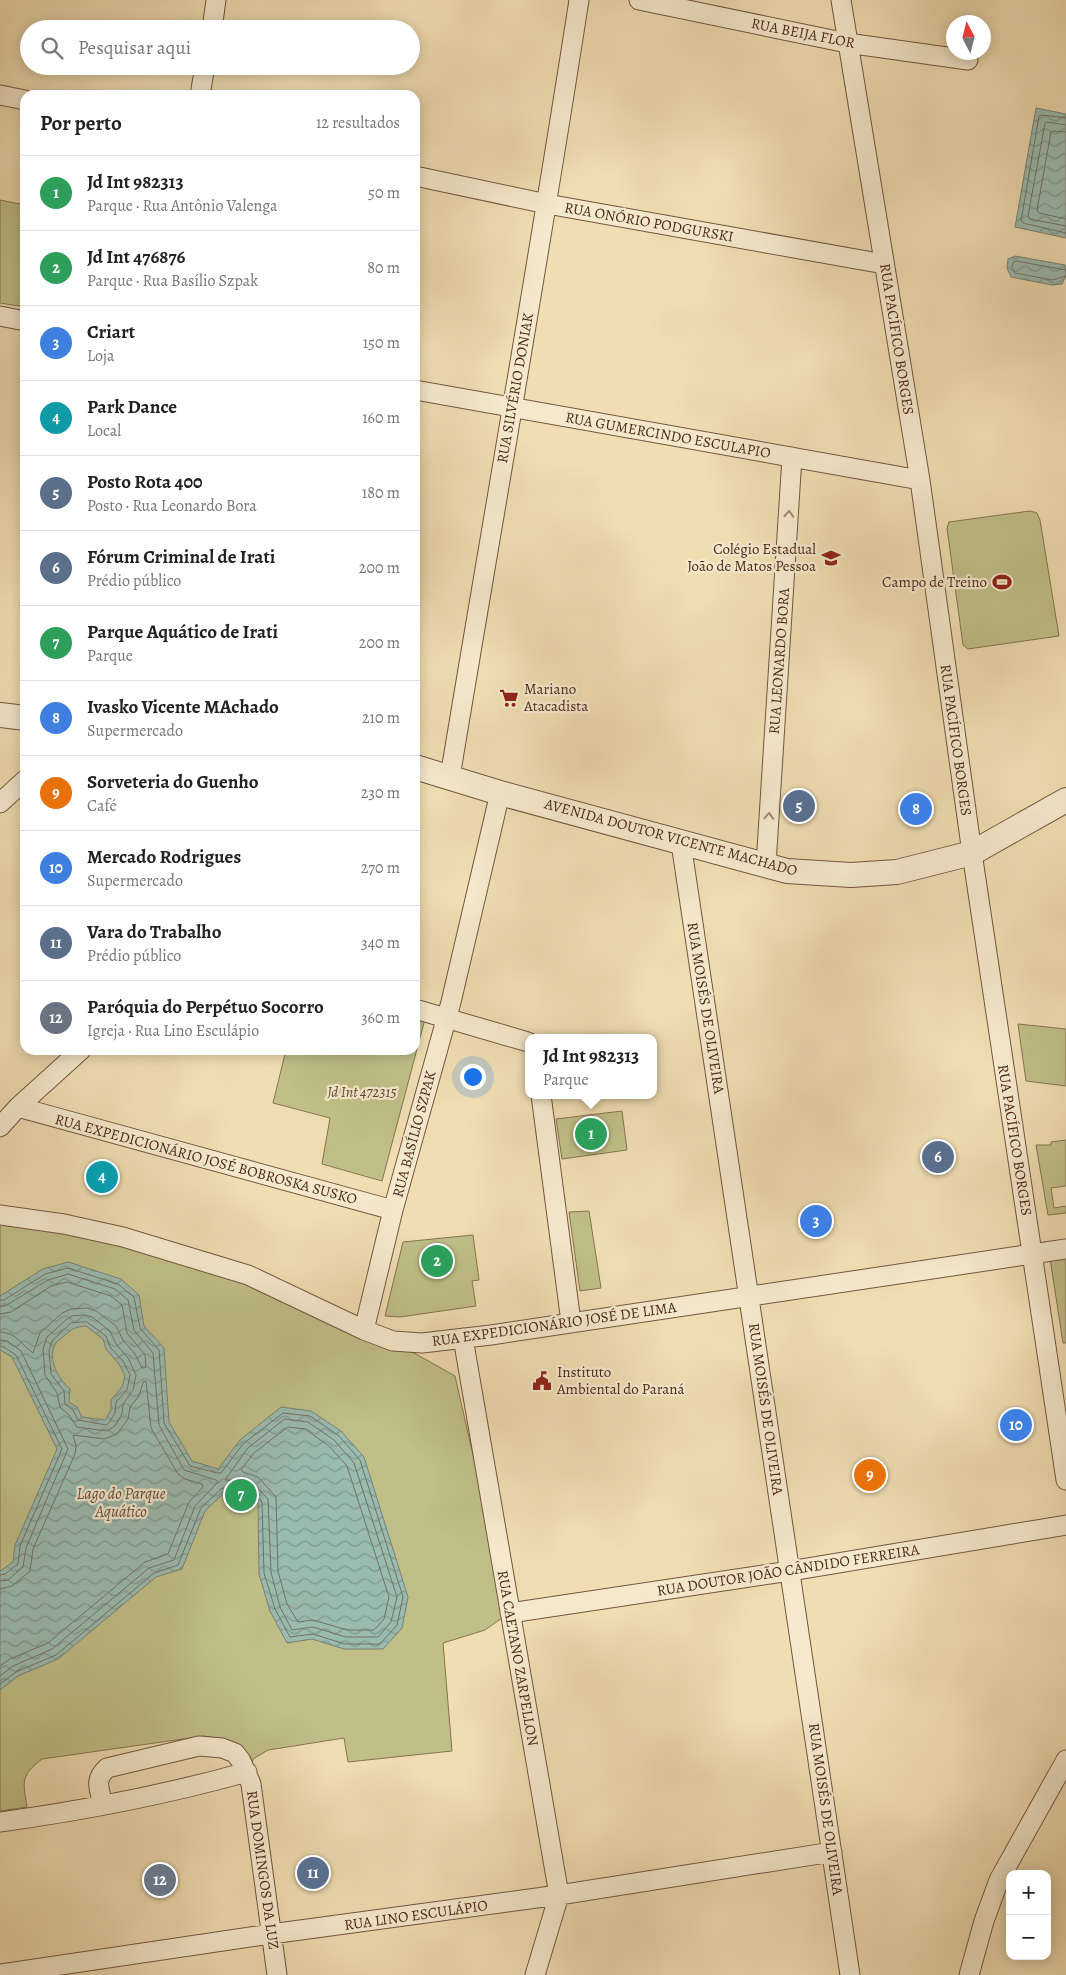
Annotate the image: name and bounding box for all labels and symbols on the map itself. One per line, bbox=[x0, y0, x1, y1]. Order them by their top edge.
street label: RUA BEIJA FLOR bbox=[749, 13, 857, 53]
north arrow bbox=[946, 15, 991, 60]
street label: RUA ONÓRIO PODGURSKI bbox=[563, 197, 735, 247]
street label: RUA PACÍFICO BORGES bbox=[875, 262, 919, 416]
street label: RUA SILVÉRIO DONIAK bbox=[492, 311, 538, 465]
street label: RUA GUMERCINDO ESCULAPIO bbox=[564, 407, 772, 463]
one-way arrow bbox=[783, 510, 794, 518]
place label: Colégio Estadual João de Matos Pessoa bbox=[687, 539, 816, 576]
school or university icon: Colégio Estadual João de Matos Pessoa bbox=[820, 547, 842, 569]
sports icon: Campo de Treino bbox=[991, 571, 1013, 593]
place label: Campo de Treino bbox=[882, 572, 987, 592]
street label: RUA LEONARDO BORA bbox=[764, 587, 794, 735]
street label: RUA PACÍFICO BORGES bbox=[935, 663, 977, 817]
place label: Mariano Atacadista bbox=[523, 679, 588, 716]
supermarket icon: Mariano Atacadista bbox=[498, 687, 520, 709]
pin: 5 bbox=[783, 787, 815, 825]
pin: 8 bbox=[900, 790, 932, 828]
street label: AVENIDA DOUTOR VICENTE MACHADO bbox=[541, 793, 800, 880]
one-way arrow bbox=[763, 812, 774, 820]
street label: RUA MOISÉS DE OLIVEIRA bbox=[683, 921, 729, 1096]
street label: RUA PACÍFICO BORGES bbox=[993, 1063, 1037, 1217]
your location bbox=[460, 1064, 486, 1090]
street label: RUA BASÍLIO SZPAK bbox=[387, 1068, 441, 1200]
park label: Jd Int 472315 bbox=[326, 1082, 398, 1102]
street label: RUA EXPEDICIONÁRIO JOSÉ BOBROSKA SUSKO bbox=[53, 1109, 359, 1209]
pin: 1 bbox=[575, 1115, 607, 1153]
pin: 6 bbox=[922, 1138, 954, 1176]
pin: 4 bbox=[86, 1158, 118, 1196]
pin: 3 bbox=[800, 1202, 832, 1240]
pin: 2 bbox=[421, 1242, 453, 1280]
street label: RUA EXPEDICIONÁRIO JOSÉ DE LIMA bbox=[431, 1297, 678, 1351]
street label: RUA MOISÉS DE OLIVEIRA bbox=[744, 1322, 788, 1497]
place label: Instituto Ambiental do Paraná bbox=[556, 1362, 685, 1399]
public building icon: Instituto Ambiental do Paraná bbox=[531, 1370, 553, 1392]
pin: 10 bbox=[1000, 1406, 1032, 1444]
pin: 9 bbox=[854, 1456, 886, 1494]
pin: 7 bbox=[225, 1476, 257, 1514]
water label: Lago do Parque Aquático bbox=[76, 1483, 166, 1523]
street label: RUA DOUTOR JOÃO CÂNDIDO FERREIRA bbox=[655, 1539, 921, 1601]
street label: RUA CAETANO ZARPELLON bbox=[493, 1569, 543, 1748]
street label: RUA MOISÉS DE OLIVEIRA bbox=[804, 1722, 848, 1897]
street label: RUA DOMINGOS DA LUZ bbox=[242, 1789, 284, 1951]
pin: 11 bbox=[297, 1854, 329, 1892]
pin: 12 bbox=[144, 1861, 176, 1899]
street label: RUA LINO ESCULÁPIO bbox=[343, 1895, 489, 1935]

